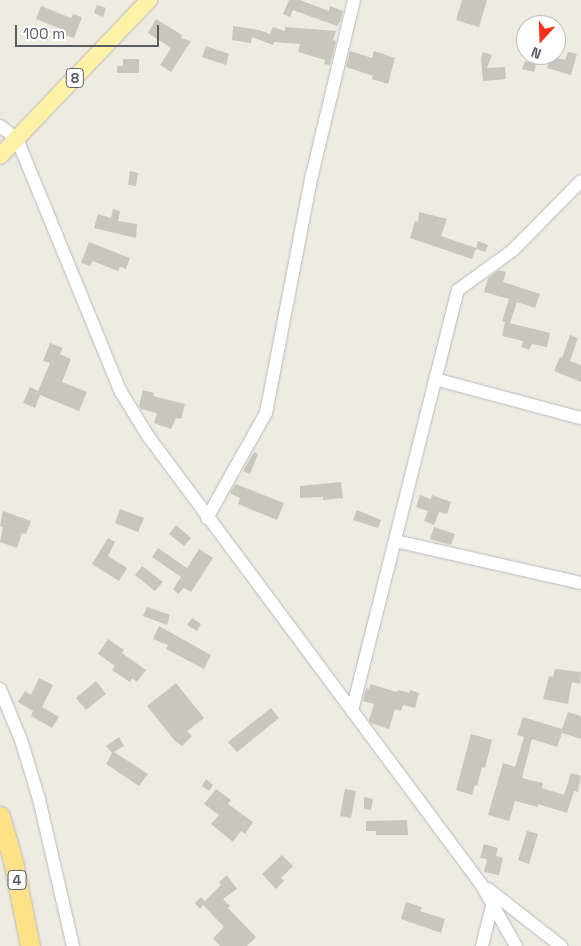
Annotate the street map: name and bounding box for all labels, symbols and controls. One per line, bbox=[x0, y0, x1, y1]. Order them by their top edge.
scale bar bbox=[18, 15, 161, 47]
north arrow bbox=[516, 15, 566, 65]
text: 100 m bbox=[23, 24, 65, 43]
text: N bbox=[529, 43, 544, 63]
road number: 8 bbox=[65, 66, 85, 90]
road number: 4 bbox=[7, 868, 27, 892]

